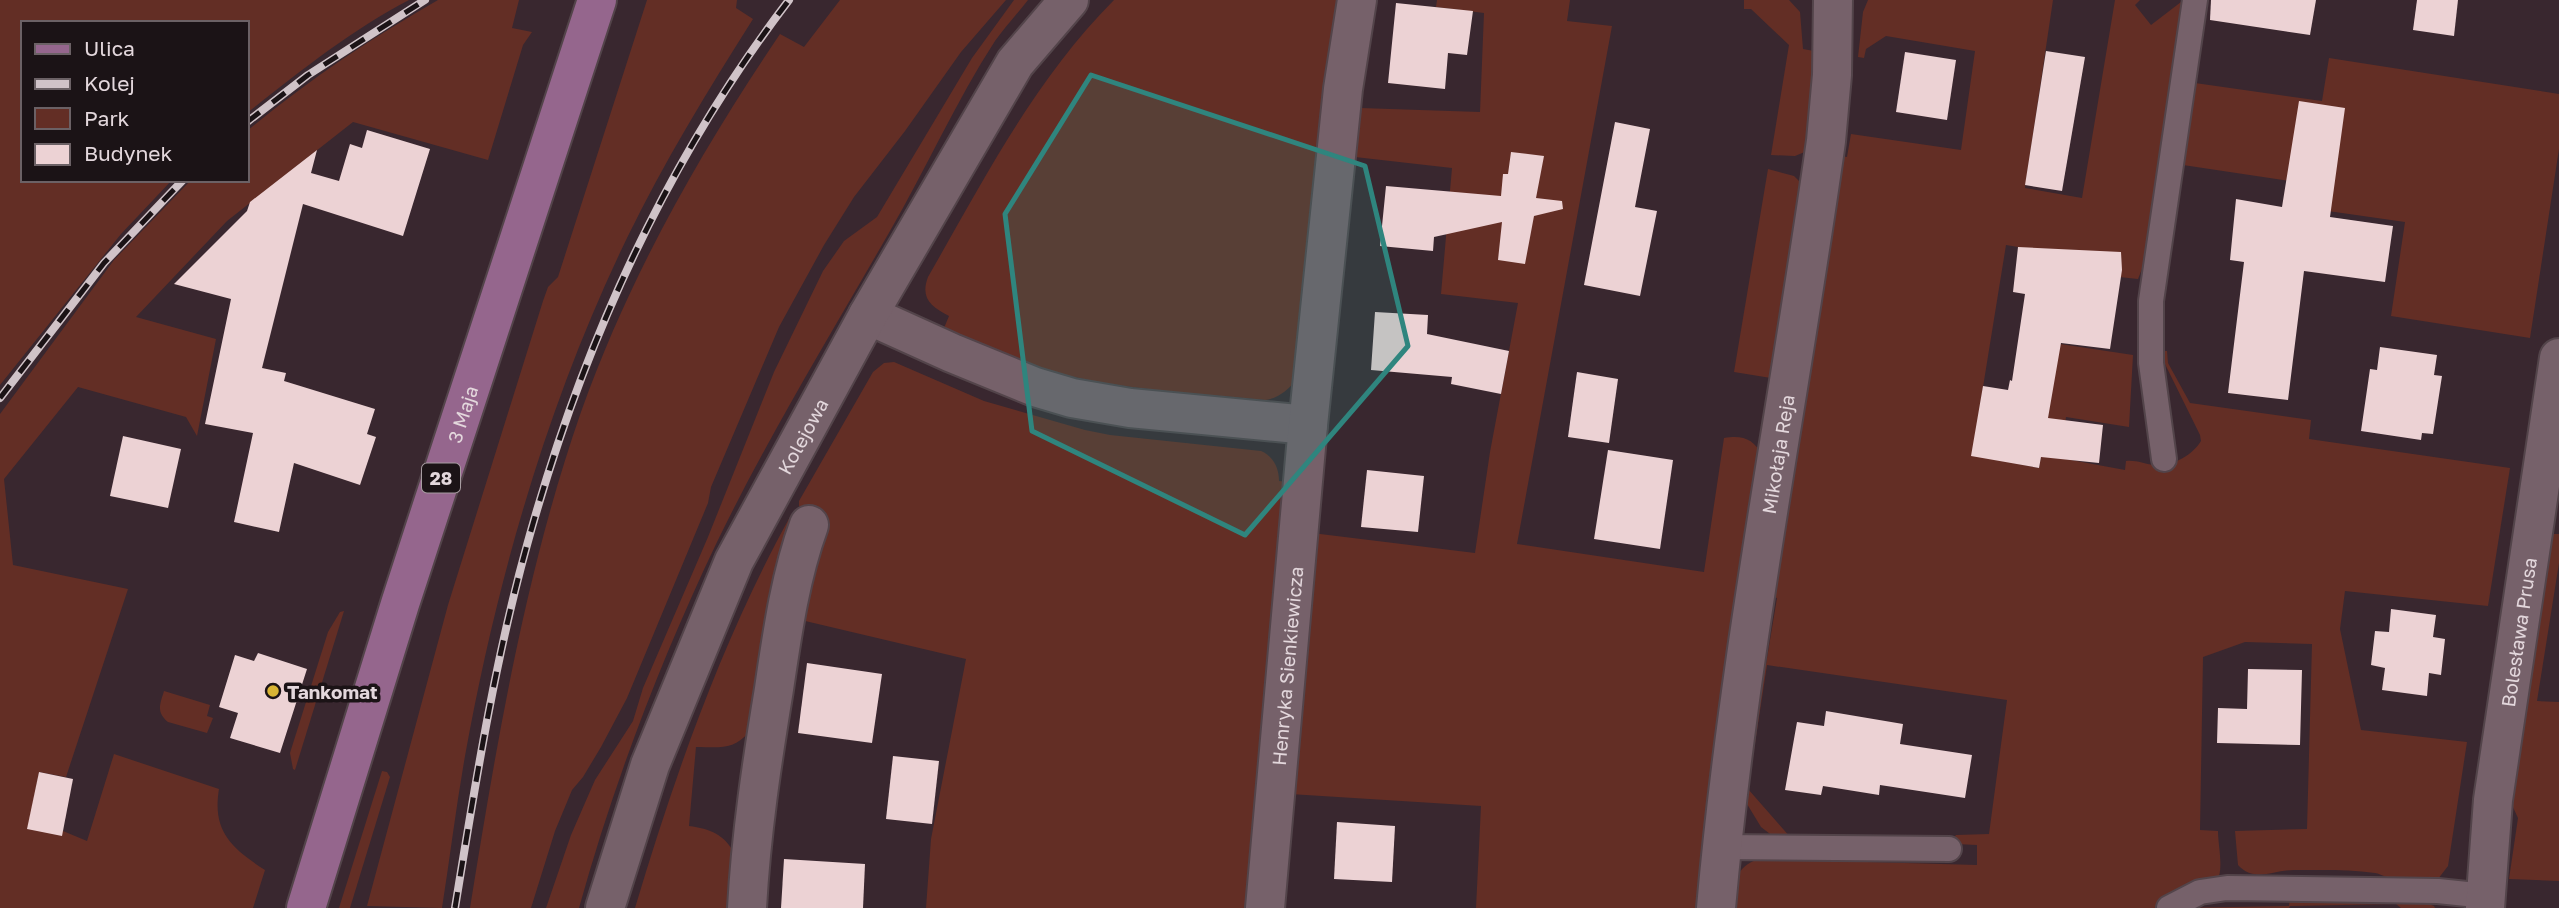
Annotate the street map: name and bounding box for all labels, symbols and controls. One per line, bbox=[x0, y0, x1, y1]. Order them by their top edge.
legend bbox=[21, 21, 248, 182]
text: Ulica bbox=[84, 35, 135, 61]
text: Kolej bbox=[84, 70, 135, 96]
text: Park bbox=[84, 105, 130, 131]
text: Budynek bbox=[84, 140, 173, 166]
street label: 3 Maja bbox=[442, 383, 482, 446]
street label: Mikołaja Reja bbox=[1756, 393, 1798, 516]
street label: Kolejowa bbox=[772, 394, 832, 478]
road number: 28 bbox=[422, 464, 460, 492]
street label: Bolesława Prusa bbox=[2496, 556, 2541, 708]
street label: Henryka Sienkiewicza bbox=[1266, 565, 1307, 766]
place label: Tankomat bbox=[287, 680, 378, 703]
marker: Tankomat bbox=[265, 683, 281, 699]

